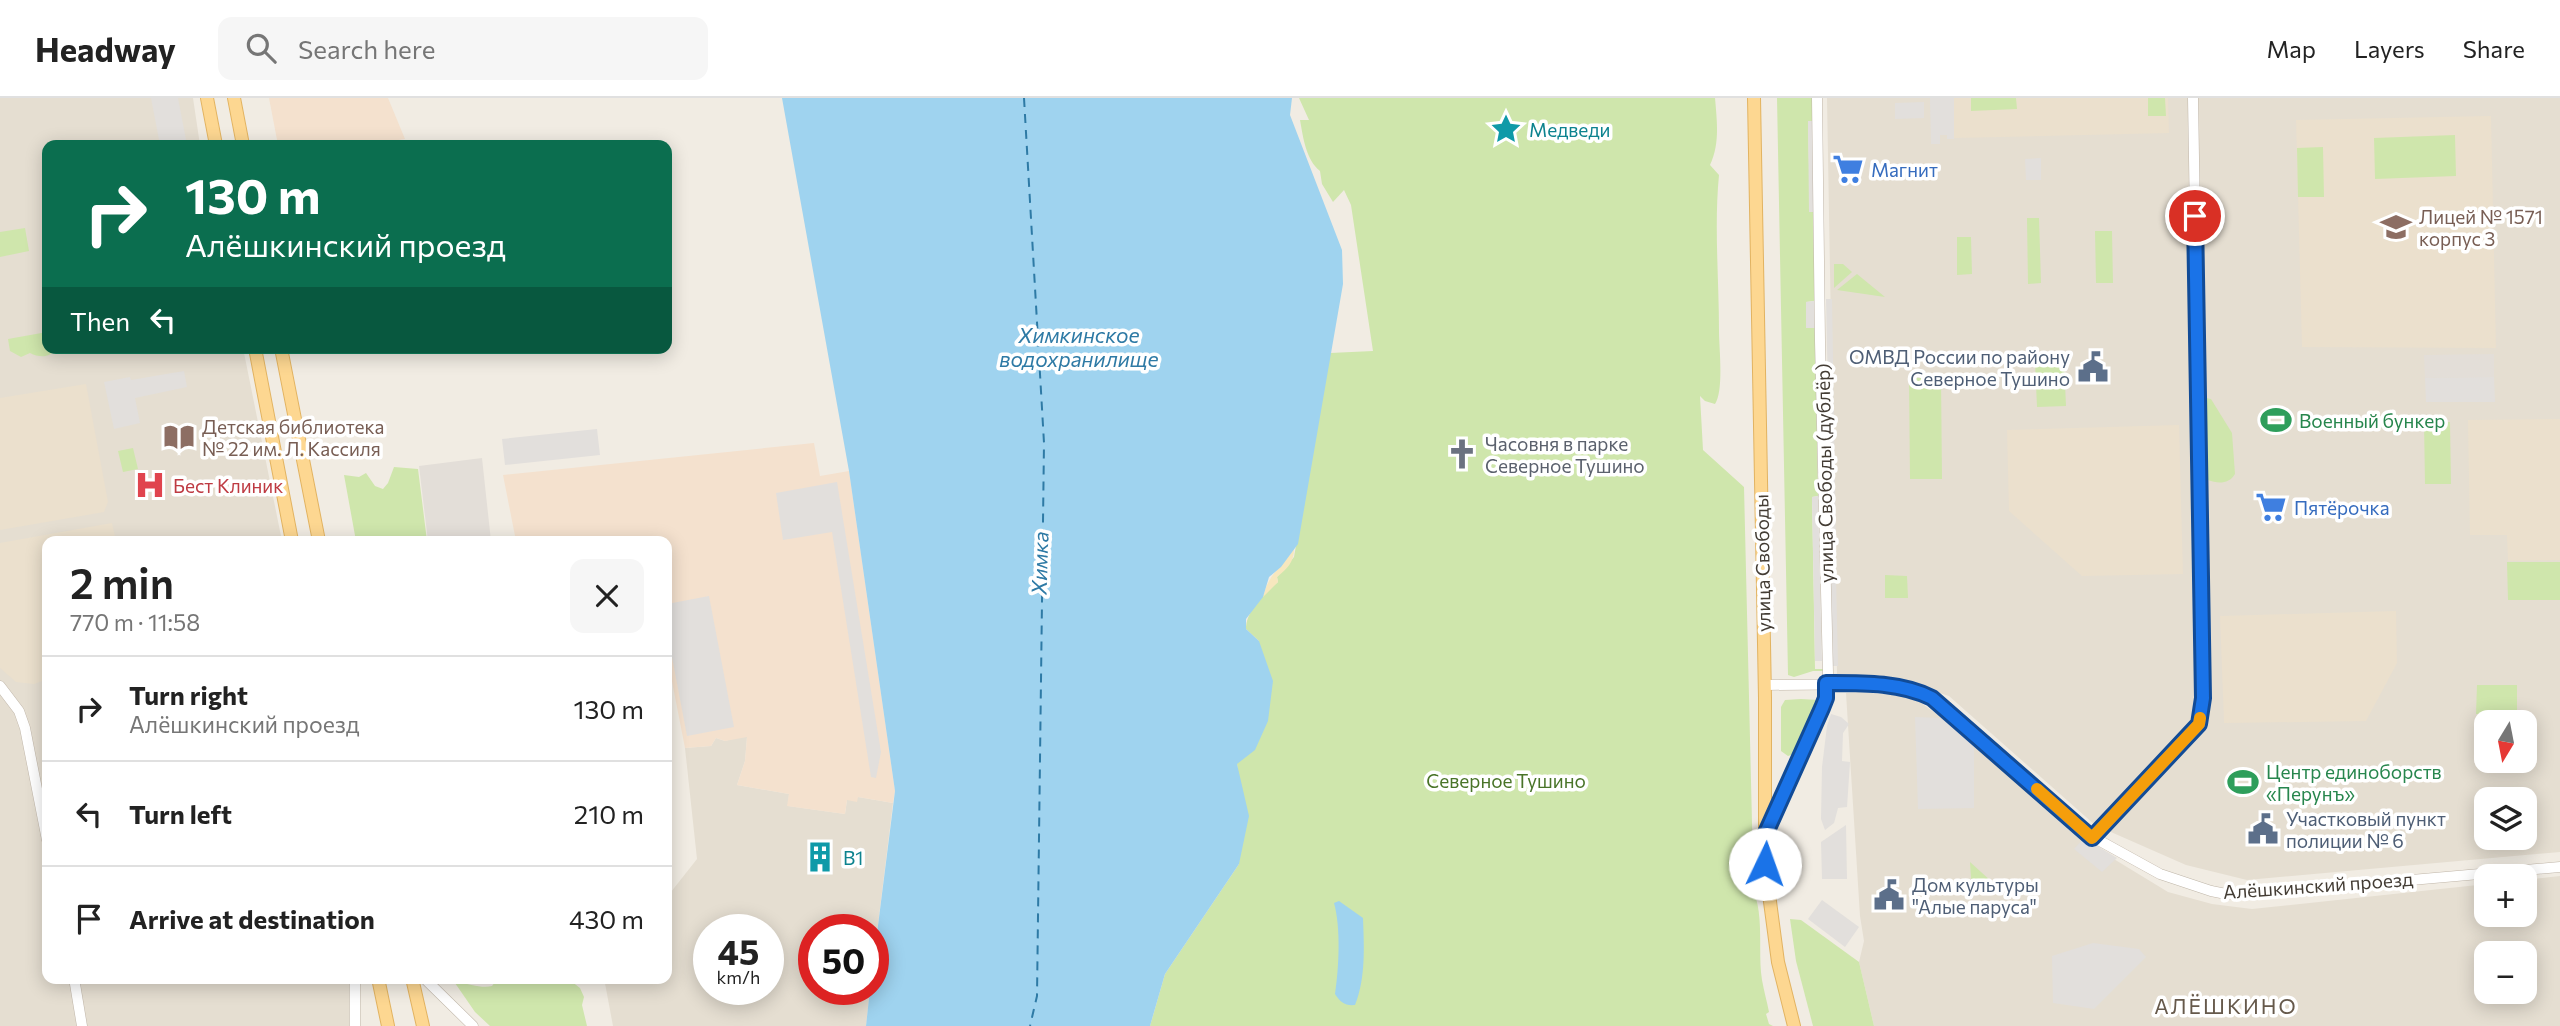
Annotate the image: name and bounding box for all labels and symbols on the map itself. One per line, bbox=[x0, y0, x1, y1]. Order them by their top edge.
place icon: Медведи bbox=[1489, 112, 1523, 146]
place label: Медведи bbox=[1529, 118, 1610, 141]
supermarket icon: Магнит bbox=[1831, 152, 1865, 186]
place label: Магнит bbox=[1871, 158, 1938, 181]
pin bbox=[2165, 186, 2225, 246]
place label: Лицей № 1571 корпус 3 bbox=[2419, 205, 2543, 250]
school or university icon: Лицей № 1571 корпус 3 bbox=[2379, 210, 2413, 244]
water label: Химкинское водохранилище bbox=[999, 322, 1159, 371]
place label: ОМВД России по району Северное Тушино bbox=[1849, 345, 2070, 390]
public building icon: ОМВД России по району Северное Тушино bbox=[2076, 350, 2110, 384]
street label: улица Свободы (дублёр) bbox=[1811, 363, 1837, 583]
sports icon: Военный бункер bbox=[2259, 403, 2293, 437]
place label: Военный бункер bbox=[2299, 409, 2445, 432]
place label: Детская библиотека № 22 им. Л. Кассиля bbox=[202, 415, 384, 460]
library icon: Детская библиотека № 22 им. Л. Кассиля bbox=[162, 420, 196, 454]
place label: Часовня в парке Северное Тушино bbox=[1485, 432, 1645, 477]
church icon: Часовня в парке Северное Тушино bbox=[1445, 437, 1479, 471]
hospital icon: Бест Клиник bbox=[133, 468, 167, 502]
place label: Бест Клиник bbox=[173, 474, 283, 497]
supermarket icon: Пятёрочка bbox=[2254, 490, 2288, 524]
street label: улица Свободы bbox=[1749, 494, 1775, 632]
place label: Пятёрочка bbox=[2294, 496, 2390, 519]
water label: Химка bbox=[1025, 531, 1053, 596]
north arrow bbox=[2474, 710, 2538, 774]
place label: Центр единоборств «Перунъ» bbox=[2266, 760, 2442, 805]
sports icon: Центр единоборств «Перунъ» bbox=[2226, 765, 2260, 799]
park label: Северное Тушино bbox=[1426, 769, 1586, 792]
place label: Участковый пункт полиции № 6 bbox=[2286, 807, 2446, 852]
public building icon: Участковый пункт полиции № 6 bbox=[2246, 812, 2280, 846]
position arrow bbox=[1728, 827, 1802, 901]
building icon: B1 bbox=[803, 840, 837, 874]
place label: B1 bbox=[843, 846, 863, 869]
street label: Алёшкинский проезд bbox=[2222, 867, 2414, 903]
place label: Дом культуры "Алые паруса" bbox=[1912, 873, 2039, 918]
public building icon: Дом культуры "Алые паруса" bbox=[1872, 878, 1906, 912]
speed limit sign: 50 bbox=[798, 914, 889, 1005]
district label: АЛЁШКИНО bbox=[2154, 993, 2298, 1018]

